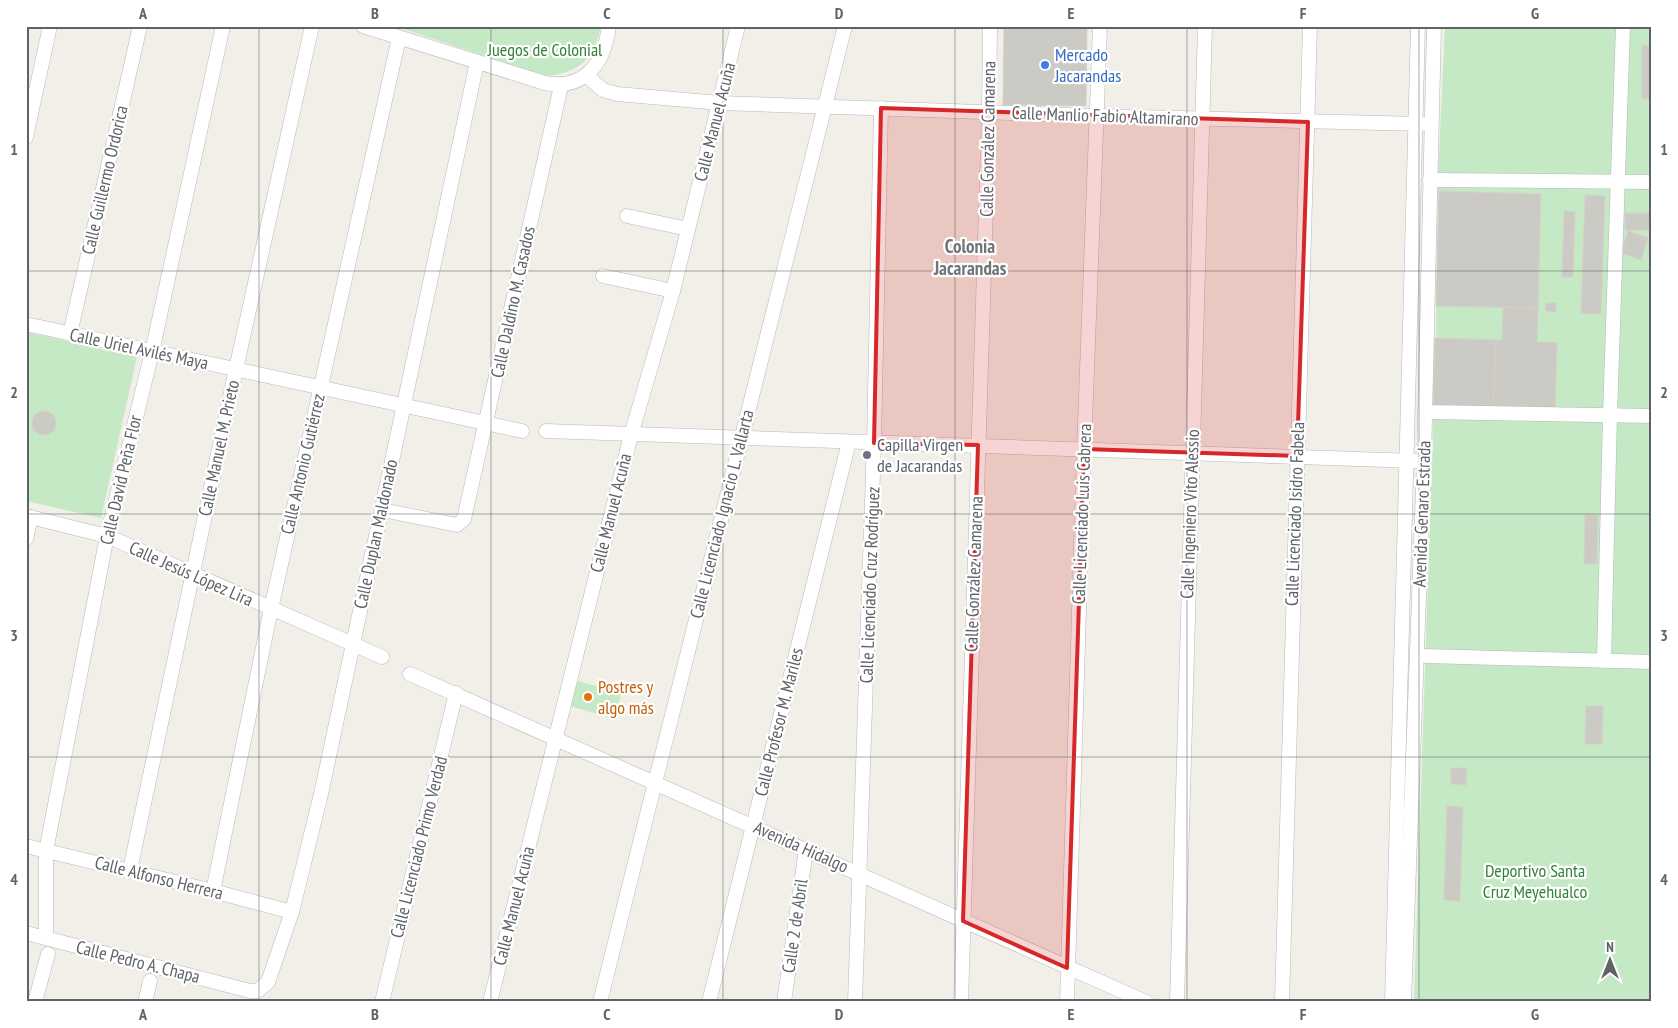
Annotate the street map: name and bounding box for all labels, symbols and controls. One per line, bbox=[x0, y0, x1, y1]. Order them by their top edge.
text: A bbox=[138, 3, 148, 23]
text: B bbox=[371, 3, 379, 23]
text: C bbox=[603, 3, 611, 23]
text: D bbox=[835, 3, 844, 23]
text: E bbox=[1068, 3, 1075, 23]
text: F bbox=[1300, 3, 1307, 23]
text: G bbox=[1531, 3, 1539, 23]
park label: Juegos de Colonial bbox=[487, 38, 603, 61]
place label: Mercado Jacarandas bbox=[1054, 43, 1121, 87]
marker: Mercado Jacarandas bbox=[1039, 59, 1051, 71]
street label: Calle Manuel Acuña bbox=[689, 60, 740, 184]
street label: Calle González Camarena bbox=[975, 61, 1000, 217]
street label: Calle Manlio Fabio Altamirano bbox=[1011, 101, 1199, 130]
street label: Calle Guillermo Ordorica bbox=[76, 103, 133, 257]
text: 1 bbox=[10, 139, 18, 159]
text: 1 bbox=[1660, 139, 1668, 159]
street label: Calle Daldino M. Casados bbox=[485, 224, 540, 380]
district label: Colonia Jacarandas bbox=[933, 234, 1007, 280]
street label: Calle Uriel Avilés Maya bbox=[68, 323, 210, 374]
street label: Calle Manuel M. Prieto bbox=[193, 378, 244, 518]
text: 2 bbox=[10, 382, 18, 402]
text: 2 bbox=[1660, 382, 1668, 402]
street label: Calle Antonio Gutiérrez bbox=[275, 391, 330, 536]
street label: Calle Licenciado Ignacio L. Vallarta bbox=[684, 407, 759, 621]
street label: Calle David Peña Flor bbox=[94, 413, 147, 547]
street label: Calle Licenciado Isidro Fabela bbox=[1280, 421, 1309, 606]
street label: Calle Licenciado Luis Cabrera bbox=[1067, 423, 1096, 605]
street label: Calle Ingeniero Vito Alessio bbox=[1175, 429, 1204, 599]
place label: Capilla Virgen de Jacarandas bbox=[877, 433, 963, 477]
street label: Avenida Genaro Estrada bbox=[1407, 440, 1436, 588]
marker: Capilla Virgen de Jacarandas bbox=[861, 449, 873, 461]
street label: Calle Manuel Acuña bbox=[585, 451, 636, 575]
street label: Calle Duplan Maldonado bbox=[348, 457, 403, 611]
street label: Calle Licenciado Cruz Rodríguez bbox=[855, 486, 884, 684]
street label: Calle González Camarena bbox=[959, 496, 988, 652]
street label: Calle Jesús López Lira bbox=[126, 536, 257, 611]
text: 3 bbox=[10, 625, 18, 645]
text: 3 bbox=[1660, 625, 1668, 645]
street label: Calle Profesor M. Mariles bbox=[749, 645, 808, 798]
place label: Postres y algo más bbox=[598, 675, 654, 719]
marker: Postres y algo más bbox=[582, 691, 594, 703]
street label: Calle Licenciado Primo Verdad bbox=[385, 754, 452, 940]
street label: Avenida Hidalgo bbox=[750, 815, 852, 878]
street label: Calle Manuel Acuña bbox=[488, 844, 539, 968]
street label: Calle Alfonso Herrera bbox=[93, 850, 226, 905]
park label: Deportivo Santa Cruz Meyehualco bbox=[1483, 859, 1587, 903]
text: 4 bbox=[10, 869, 18, 889]
text: 4 bbox=[1660, 869, 1668, 889]
street label: Calle 2 de Abril bbox=[777, 877, 813, 974]
street label: Calle Pedro A. Chapa bbox=[74, 935, 202, 988]
north arrow bbox=[1586, 936, 1636, 986]
text: N bbox=[1606, 938, 1614, 956]
text: A bbox=[138, 1004, 148, 1024]
text: B bbox=[371, 1004, 379, 1024]
text: C bbox=[603, 1004, 611, 1024]
text: D bbox=[835, 1004, 844, 1024]
text: E bbox=[1068, 1004, 1075, 1024]
text: F bbox=[1300, 1004, 1307, 1024]
text: G bbox=[1531, 1004, 1539, 1024]

